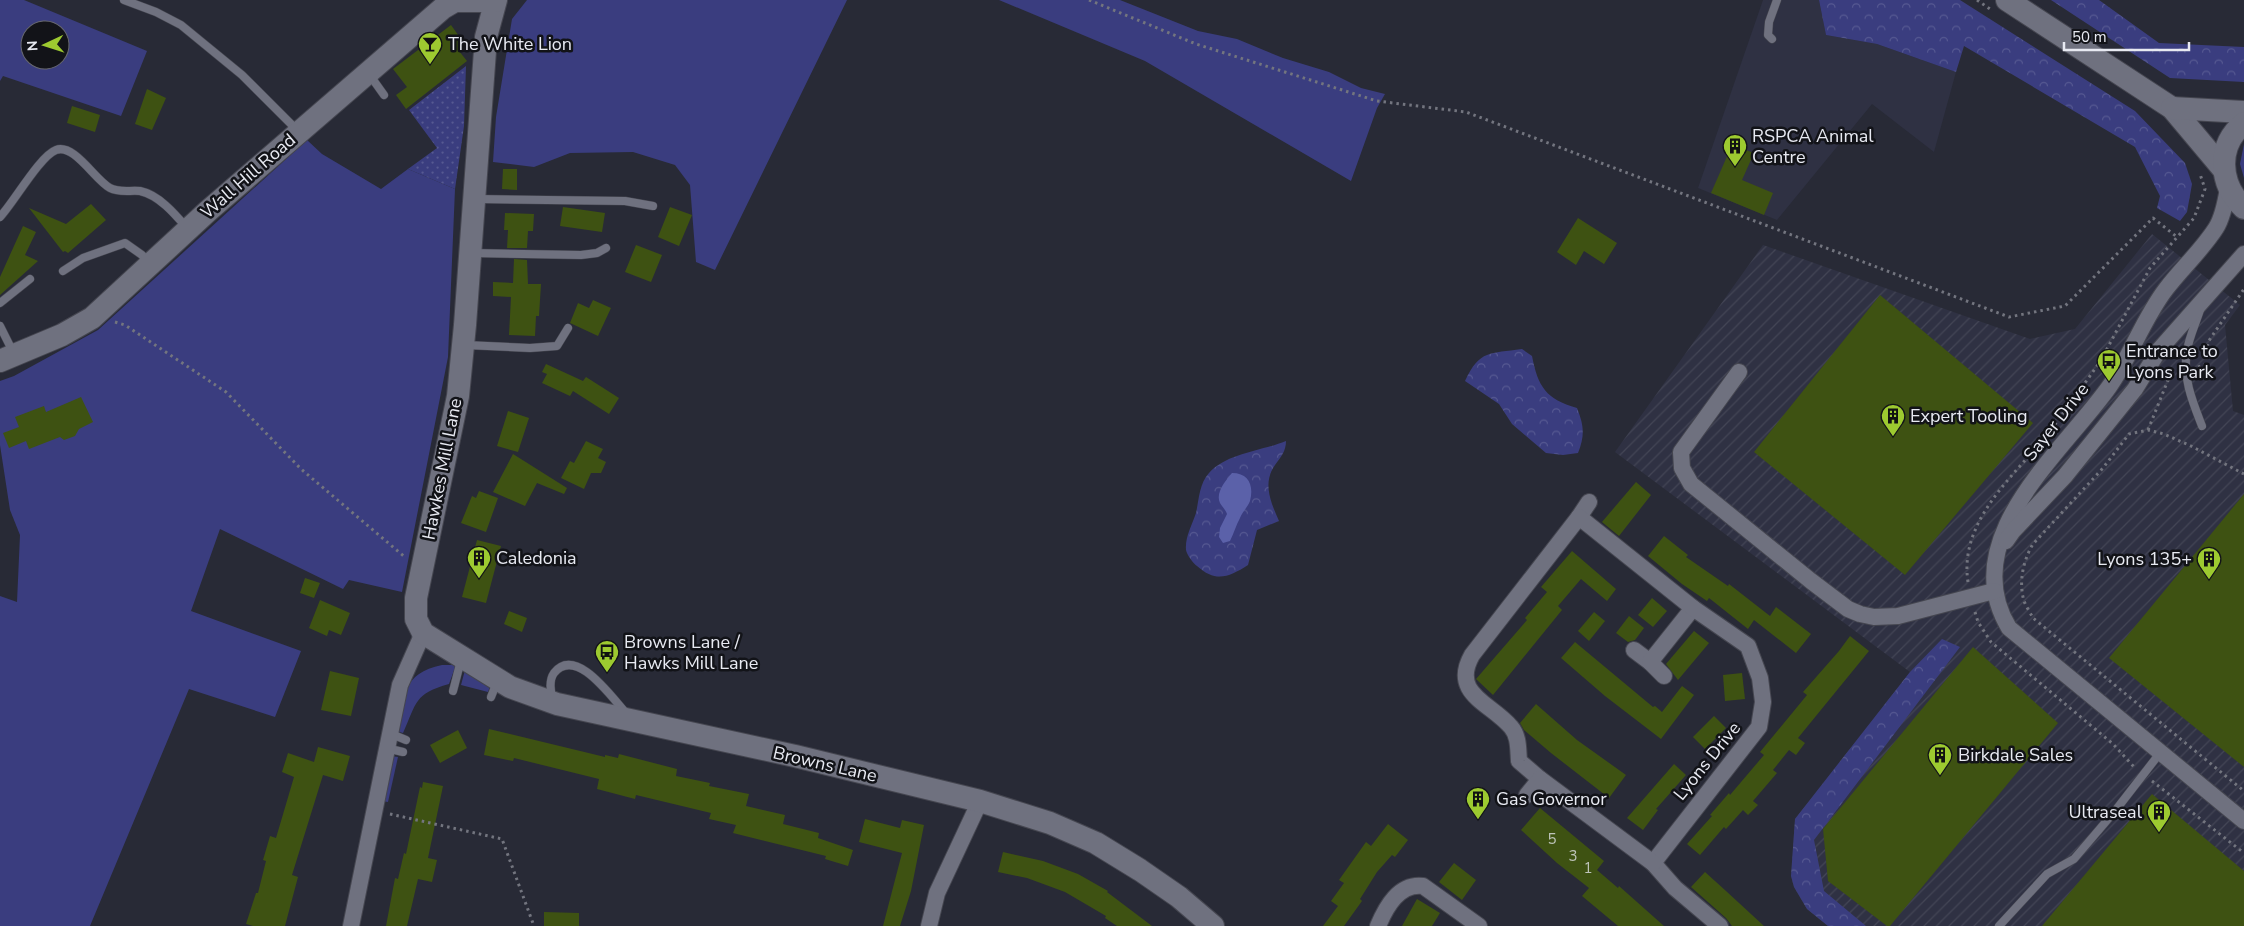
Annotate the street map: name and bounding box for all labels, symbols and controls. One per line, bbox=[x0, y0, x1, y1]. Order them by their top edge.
north arrow bbox=[20, 20, 70, 70]
scale bar bbox=[2064, 20, 2189, 52]
text: 50 m bbox=[2072, 27, 2107, 47]
bar icon: The White Lion bbox=[417, 31, 443, 65]
place label: The White Lion bbox=[448, 32, 572, 56]
text: N bbox=[23, 40, 42, 52]
place label: RSPCA Animal Centre bbox=[1752, 124, 1874, 169]
street label: Wall Hill Road bbox=[195, 128, 301, 224]
building icon: RSPCA Animal Centre bbox=[1722, 133, 1748, 167]
place label: Entrance to Lyons Park bbox=[2126, 339, 2218, 384]
bus stop icon: Entrance to Lyons Park bbox=[2096, 348, 2122, 382]
street label: Sayer Drive bbox=[2018, 378, 2094, 466]
street label: Hawkes Mill Lane bbox=[416, 396, 468, 542]
building icon: Expert Tooling bbox=[1880, 403, 1906, 437]
place label: Expert Tooling bbox=[1910, 404, 2028, 428]
building icon: Caledonia bbox=[466, 545, 492, 579]
place label: Caledonia bbox=[496, 546, 577, 570]
building icon: Lyons 135+ bbox=[2196, 546, 2222, 580]
place label: Lyons 135+ bbox=[2097, 547, 2192, 571]
place label: Browns Lane / Hawks Mill Lane bbox=[624, 630, 758, 675]
bus stop icon: Browns Lane / Hawks Mill Lane bbox=[594, 639, 620, 673]
street label: Lyons Drive bbox=[1668, 717, 1746, 805]
street label: Browns Lane bbox=[771, 740, 879, 788]
building icon: Birkdale Sales bbox=[1927, 742, 1953, 776]
place label: Birkdale Sales bbox=[1958, 743, 2073, 767]
building icon: Gas Governor bbox=[1465, 786, 1491, 820]
place label: Gas Governor bbox=[1496, 787, 1607, 811]
building icon: Ultraseal bbox=[2146, 799, 2172, 833]
place label: Ultraseal bbox=[2068, 800, 2143, 824]
house number: 5 bbox=[1547, 829, 1557, 849]
house number: 3 bbox=[1568, 846, 1578, 866]
house number: 1 bbox=[1583, 858, 1593, 878]

